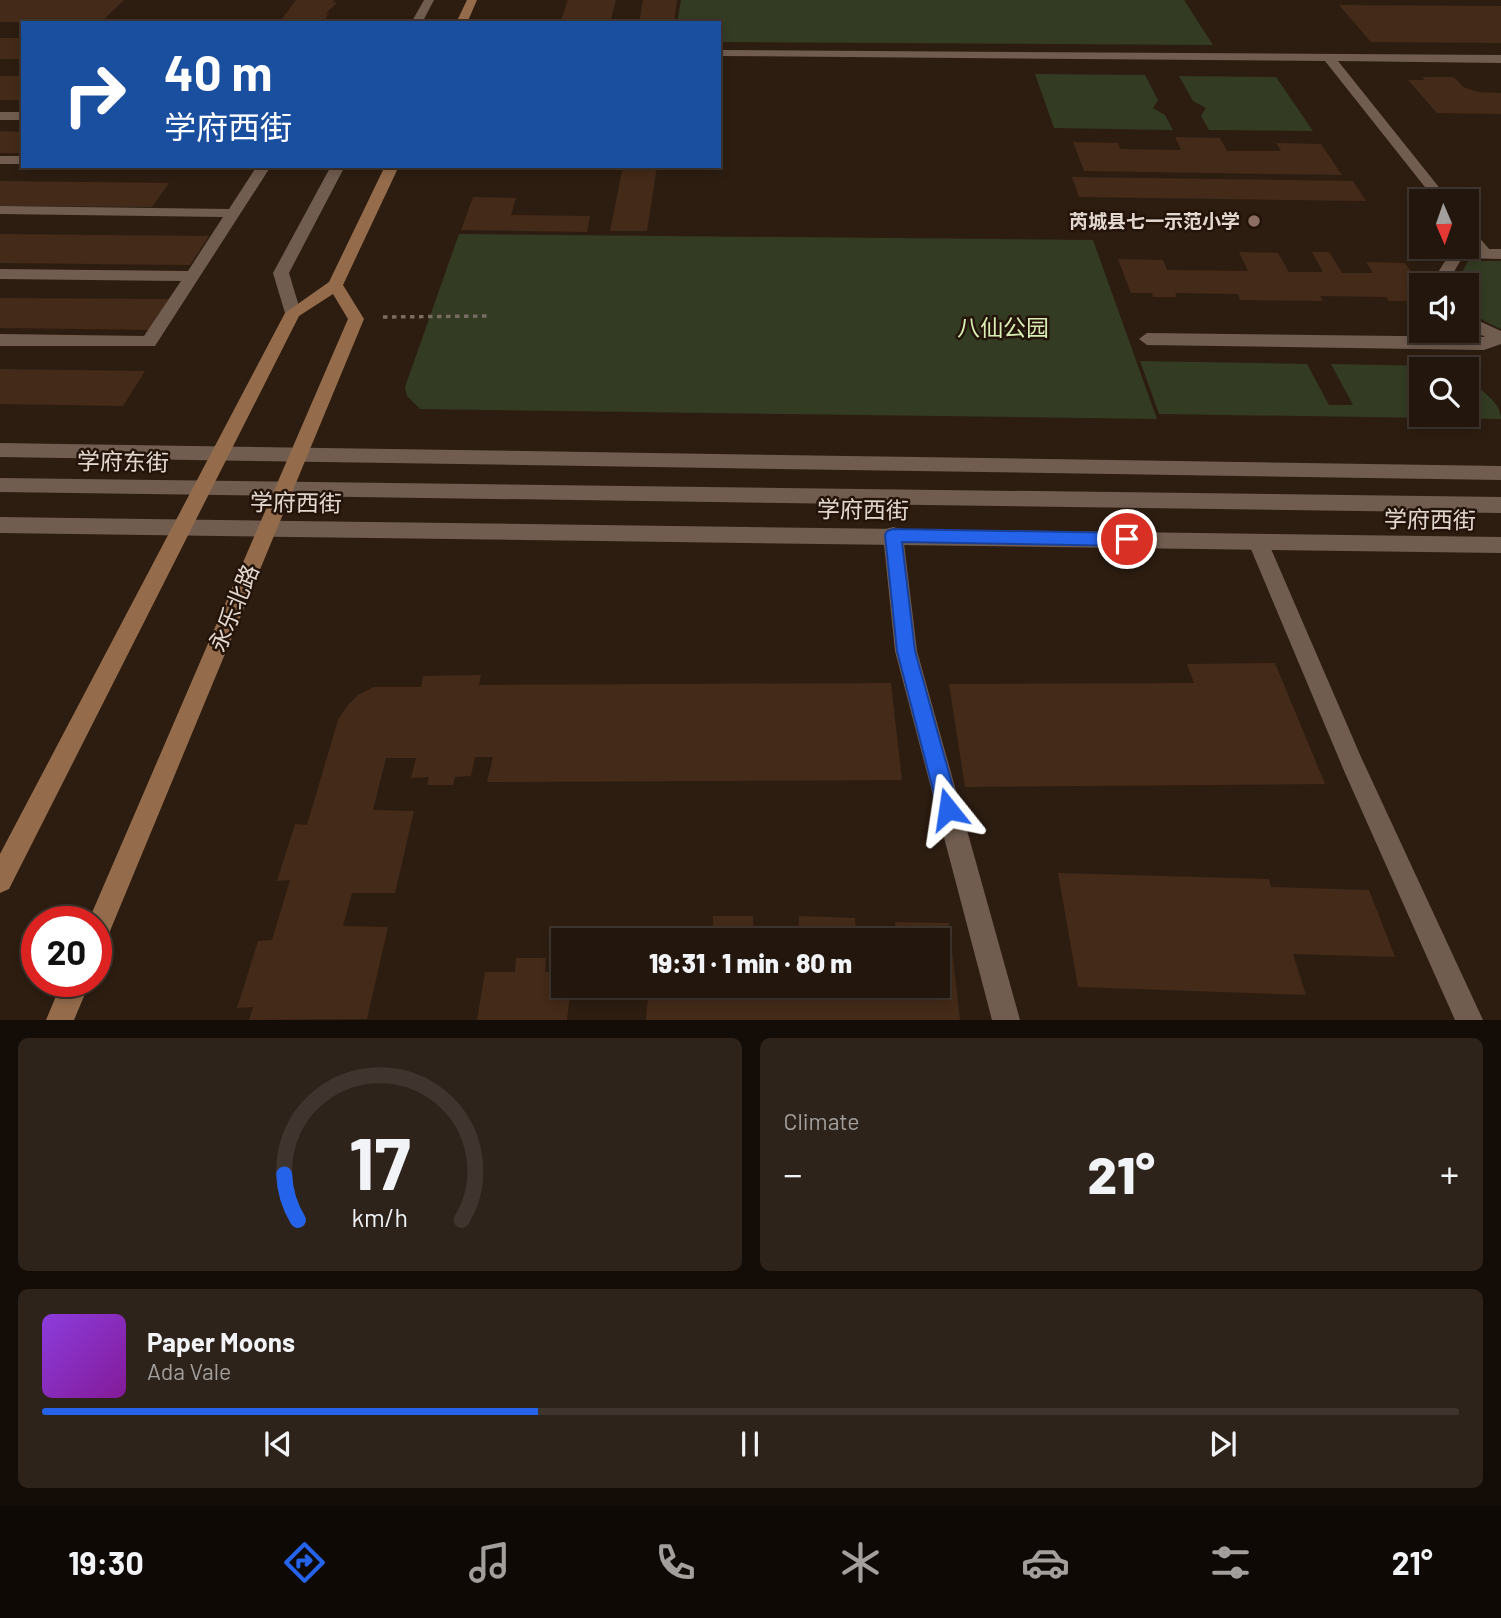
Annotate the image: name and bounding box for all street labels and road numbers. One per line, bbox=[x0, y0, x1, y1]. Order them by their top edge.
street label: 学府东街 bbox=[77, 446, 169, 476]
street label: 学府西街 bbox=[250, 487, 342, 517]
street label: 学府西街 bbox=[817, 494, 909, 524]
street label: 学府西街 bbox=[1384, 504, 1476, 534]
street label: 永乐北路 bbox=[202, 560, 264, 655]

